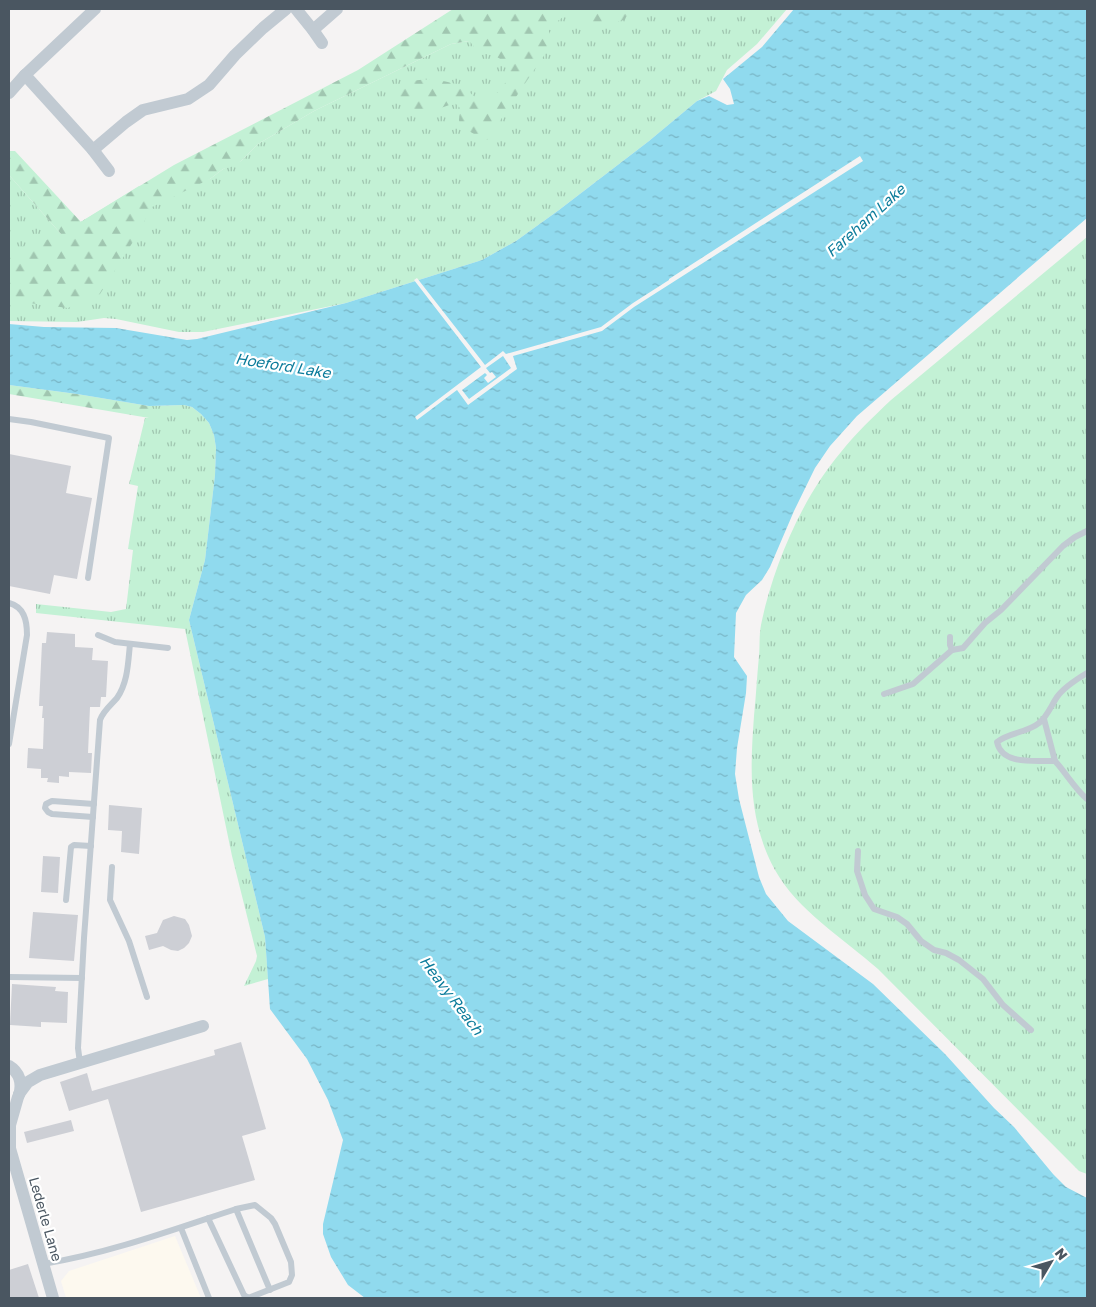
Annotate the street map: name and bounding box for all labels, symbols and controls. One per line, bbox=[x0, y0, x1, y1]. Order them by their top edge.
water label: Fareham Lake bbox=[822, 179, 909, 260]
water label: Hoeford Lake bbox=[234, 349, 333, 382]
water label: Heavy Reach bbox=[416, 952, 488, 1039]
street label: Lederle Lane bbox=[26, 1175, 66, 1263]
north arrow bbox=[1026, 1237, 1076, 1287]
text: N bbox=[1052, 1244, 1072, 1263]

